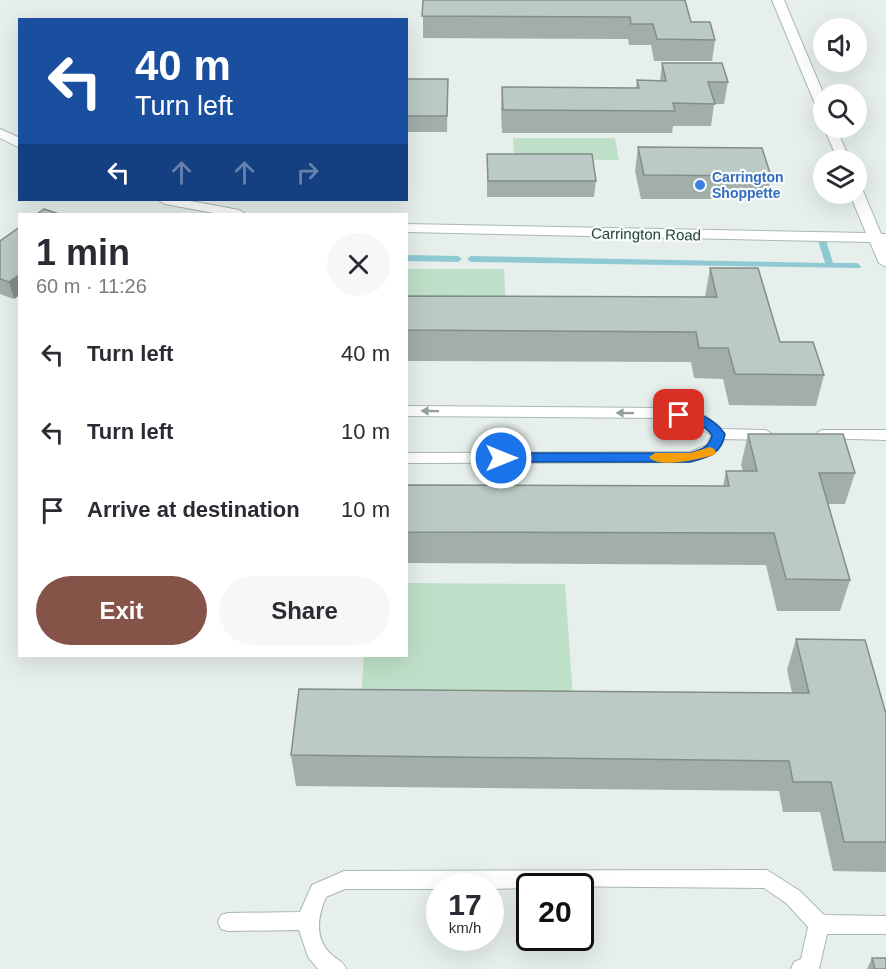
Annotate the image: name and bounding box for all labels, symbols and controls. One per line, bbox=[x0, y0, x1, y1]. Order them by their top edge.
map controls bbox=[813, 18, 867, 204]
button: sound bbox=[813, 18, 867, 72]
icon: left bbox=[36, 42, 114, 120]
text: 40 m bbox=[135, 42, 231, 89]
button: search bbox=[813, 84, 867, 138]
text: Turn left bbox=[135, 91, 233, 121]
button: layers bbox=[813, 150, 867, 204]
icon: left bbox=[102, 156, 135, 189]
icon: ahead bbox=[165, 156, 198, 189]
icon: ahead bbox=[228, 156, 261, 189]
icon: right bbox=[291, 156, 324, 189]
place label: Carrington Shoppette bbox=[712, 169, 784, 201]
marker: Carrington Shoppette bbox=[693, 178, 707, 192]
street label: Carrington Road bbox=[591, 225, 701, 243]
text: 1 min bbox=[36, 232, 130, 273]
button: close bbox=[327, 233, 390, 296]
text: 60 m · 11:26 bbox=[36, 275, 147, 297]
icon: left bbox=[36, 338, 69, 371]
text: Turn left bbox=[87, 341, 173, 366]
text: 40 m bbox=[341, 341, 390, 366]
pin bbox=[653, 389, 704, 440]
icon: arrive bbox=[662, 398, 695, 431]
one-way arrow bbox=[420, 406, 439, 416]
one-way arrow bbox=[615, 408, 634, 418]
icon: left bbox=[36, 416, 69, 449]
text: Turn left bbox=[87, 419, 173, 444]
text: 10 m bbox=[341, 419, 390, 444]
position arrow bbox=[469, 426, 533, 490]
icon: arrive bbox=[36, 494, 69, 527]
text: Arrive at destination bbox=[87, 497, 300, 522]
text: 10 m bbox=[341, 497, 390, 522]
button: Exit bbox=[36, 576, 207, 645]
button: Share bbox=[219, 576, 390, 645]
speed limit sign: 20 bbox=[516, 873, 594, 951]
text: 17 bbox=[448, 888, 482, 921]
text: km/h bbox=[449, 919, 481, 936]

